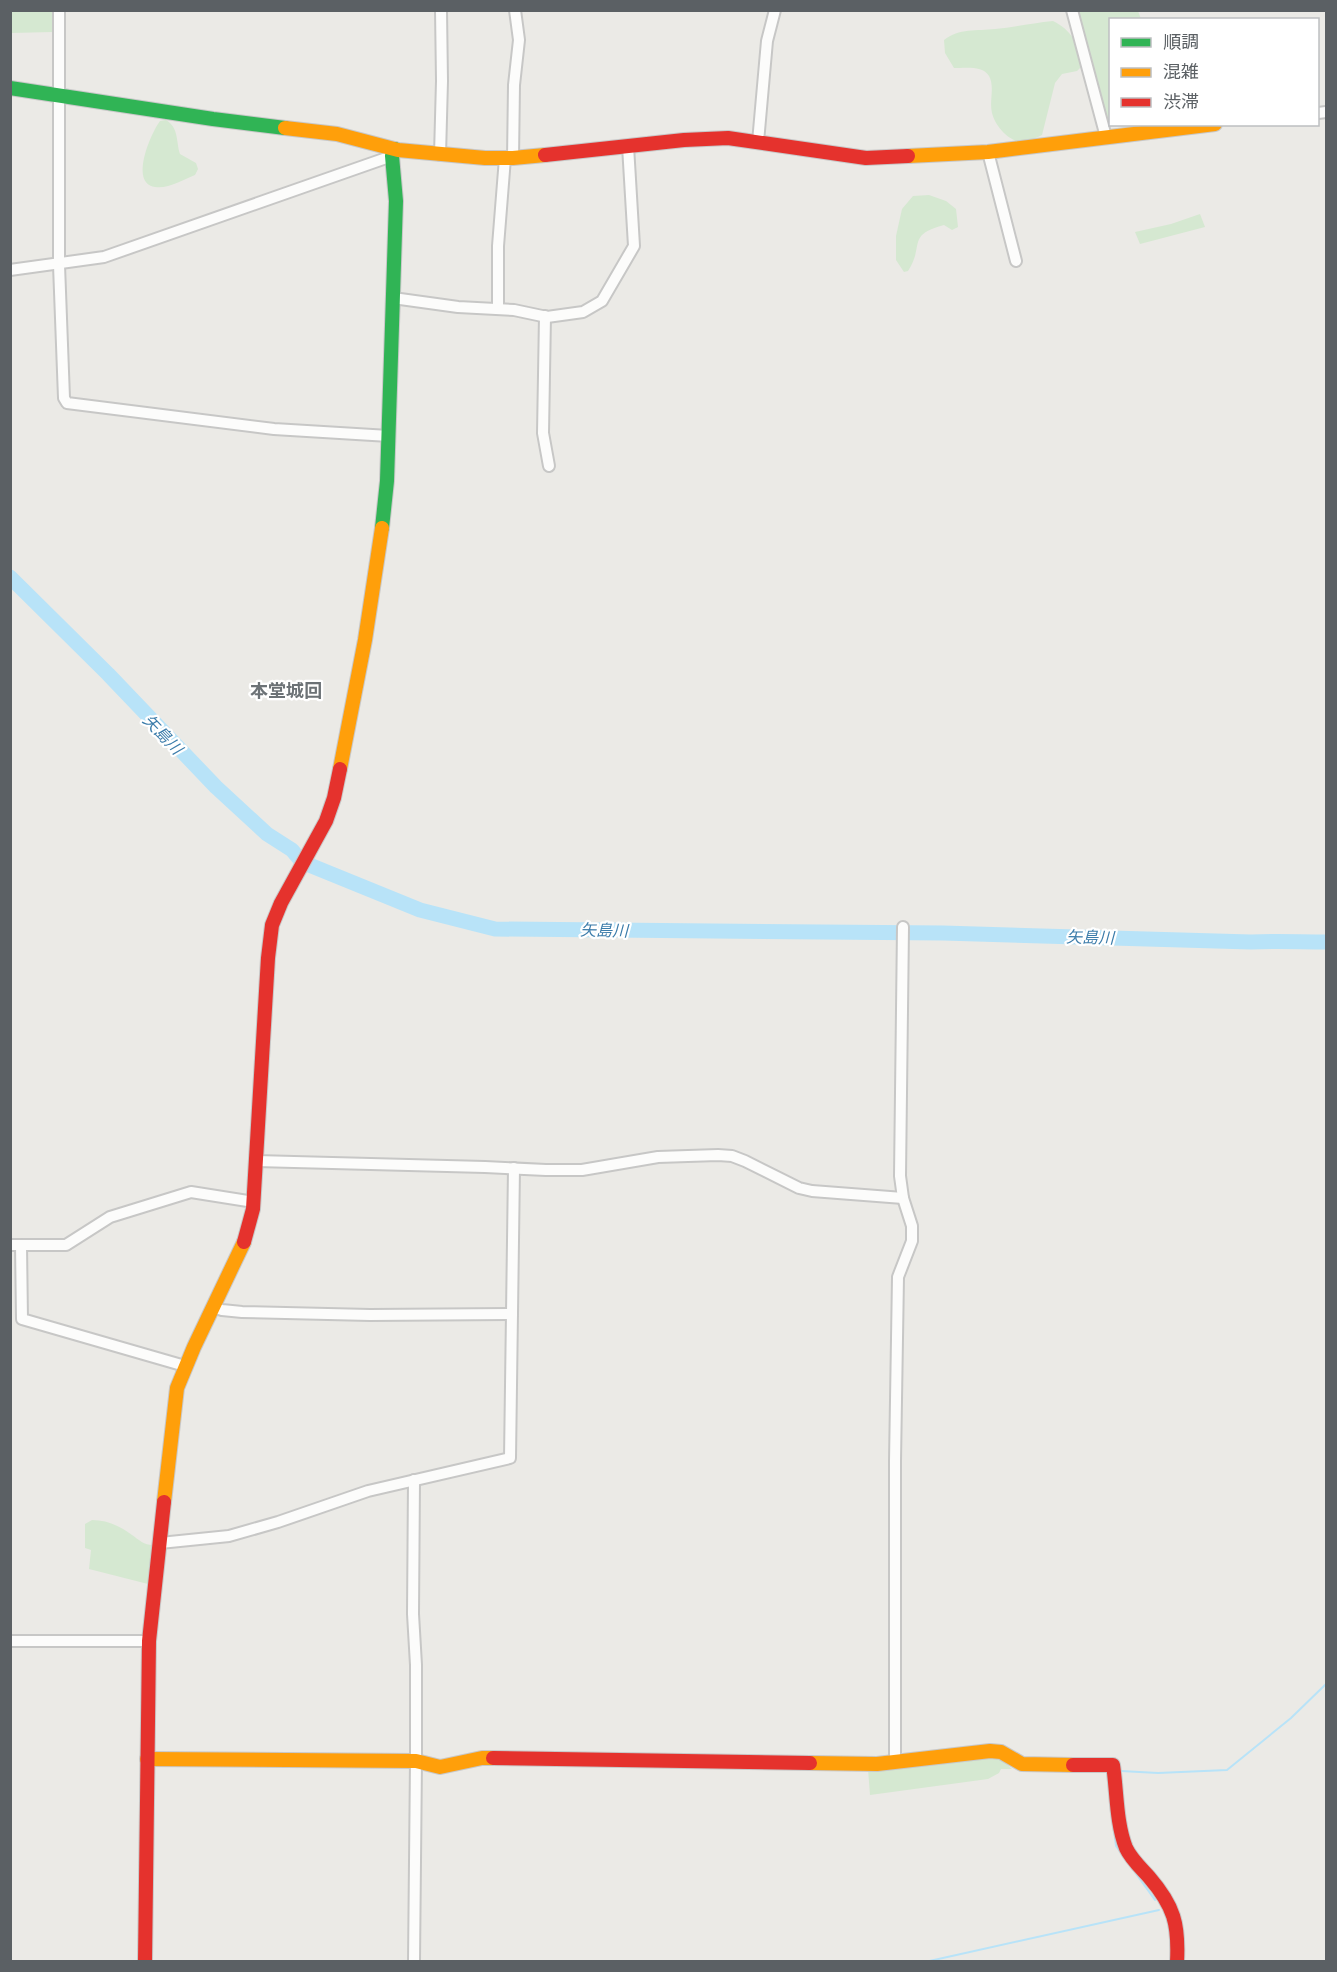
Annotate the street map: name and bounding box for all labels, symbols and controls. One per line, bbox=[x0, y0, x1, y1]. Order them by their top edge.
legend bbox=[1109, 18, 1319, 126]
text: 順調 bbox=[1163, 30, 1199, 52]
text: 混雑 bbox=[1163, 60, 1199, 82]
text: 渋滞 bbox=[1163, 90, 1199, 112]
district label: 本堂城回 bbox=[250, 679, 322, 701]
water label: 矢島川 bbox=[140, 710, 188, 759]
water label: 矢島川 bbox=[580, 920, 630, 939]
water label: 矢島川 bbox=[1066, 927, 1116, 946]

